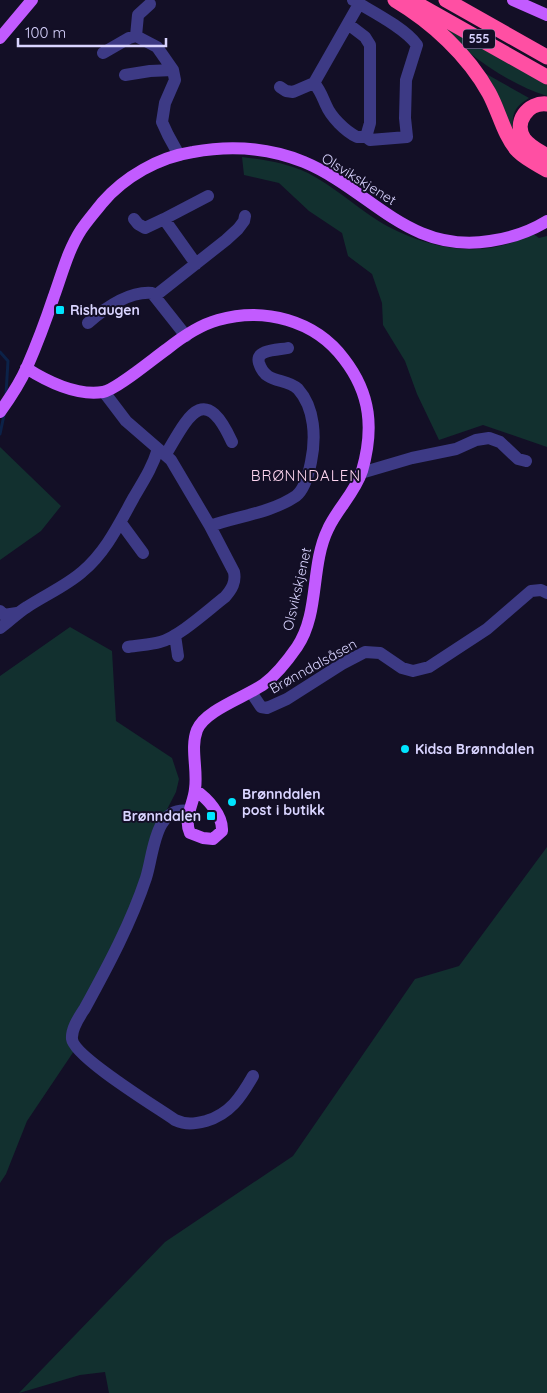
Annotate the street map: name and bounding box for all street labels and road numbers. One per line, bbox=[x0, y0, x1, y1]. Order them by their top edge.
road number: 555 bbox=[463, 30, 495, 48]
street label: Olsvikskjenet bbox=[318, 149, 400, 209]
street label: Olsvikskjenet bbox=[279, 545, 315, 632]
street label: Brønndalsåsen bbox=[266, 635, 360, 697]

